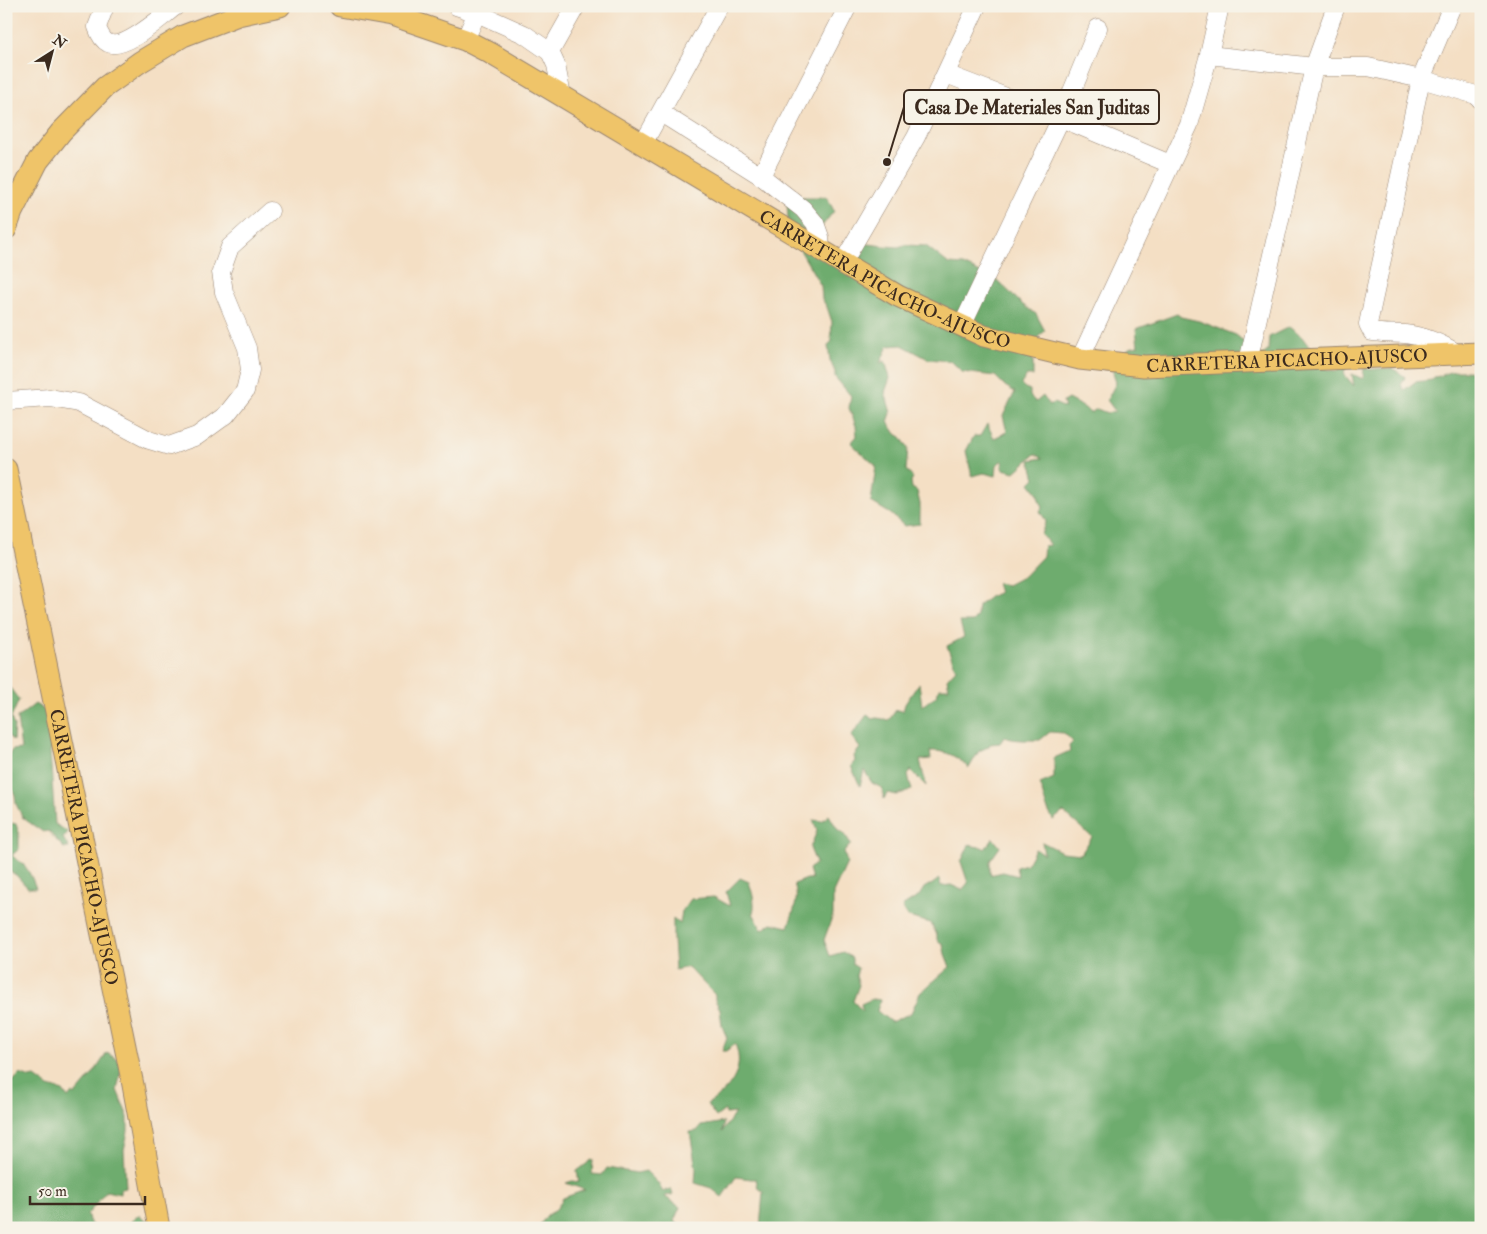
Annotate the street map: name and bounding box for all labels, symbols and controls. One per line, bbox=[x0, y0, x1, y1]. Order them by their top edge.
north arrow bbox=[28, 28, 78, 78]
text: N bbox=[48, 31, 70, 53]
callout: Casa De Materiales San Juditas bbox=[904, 90, 1159, 124]
text: Casa De Materiales San Juditas bbox=[915, 96, 1150, 120]
street label: CARRETERA PICACHO-AJUSCO bbox=[755, 204, 1013, 353]
street label: CARRETERA PICACHO-AJUSCO bbox=[1146, 344, 1428, 377]
street label: CARRETERA PICACHO-AJUSCO bbox=[44, 707, 124, 987]
scale bar bbox=[30, 1174, 145, 1206]
text: 50 m bbox=[38, 1182, 67, 1201]

